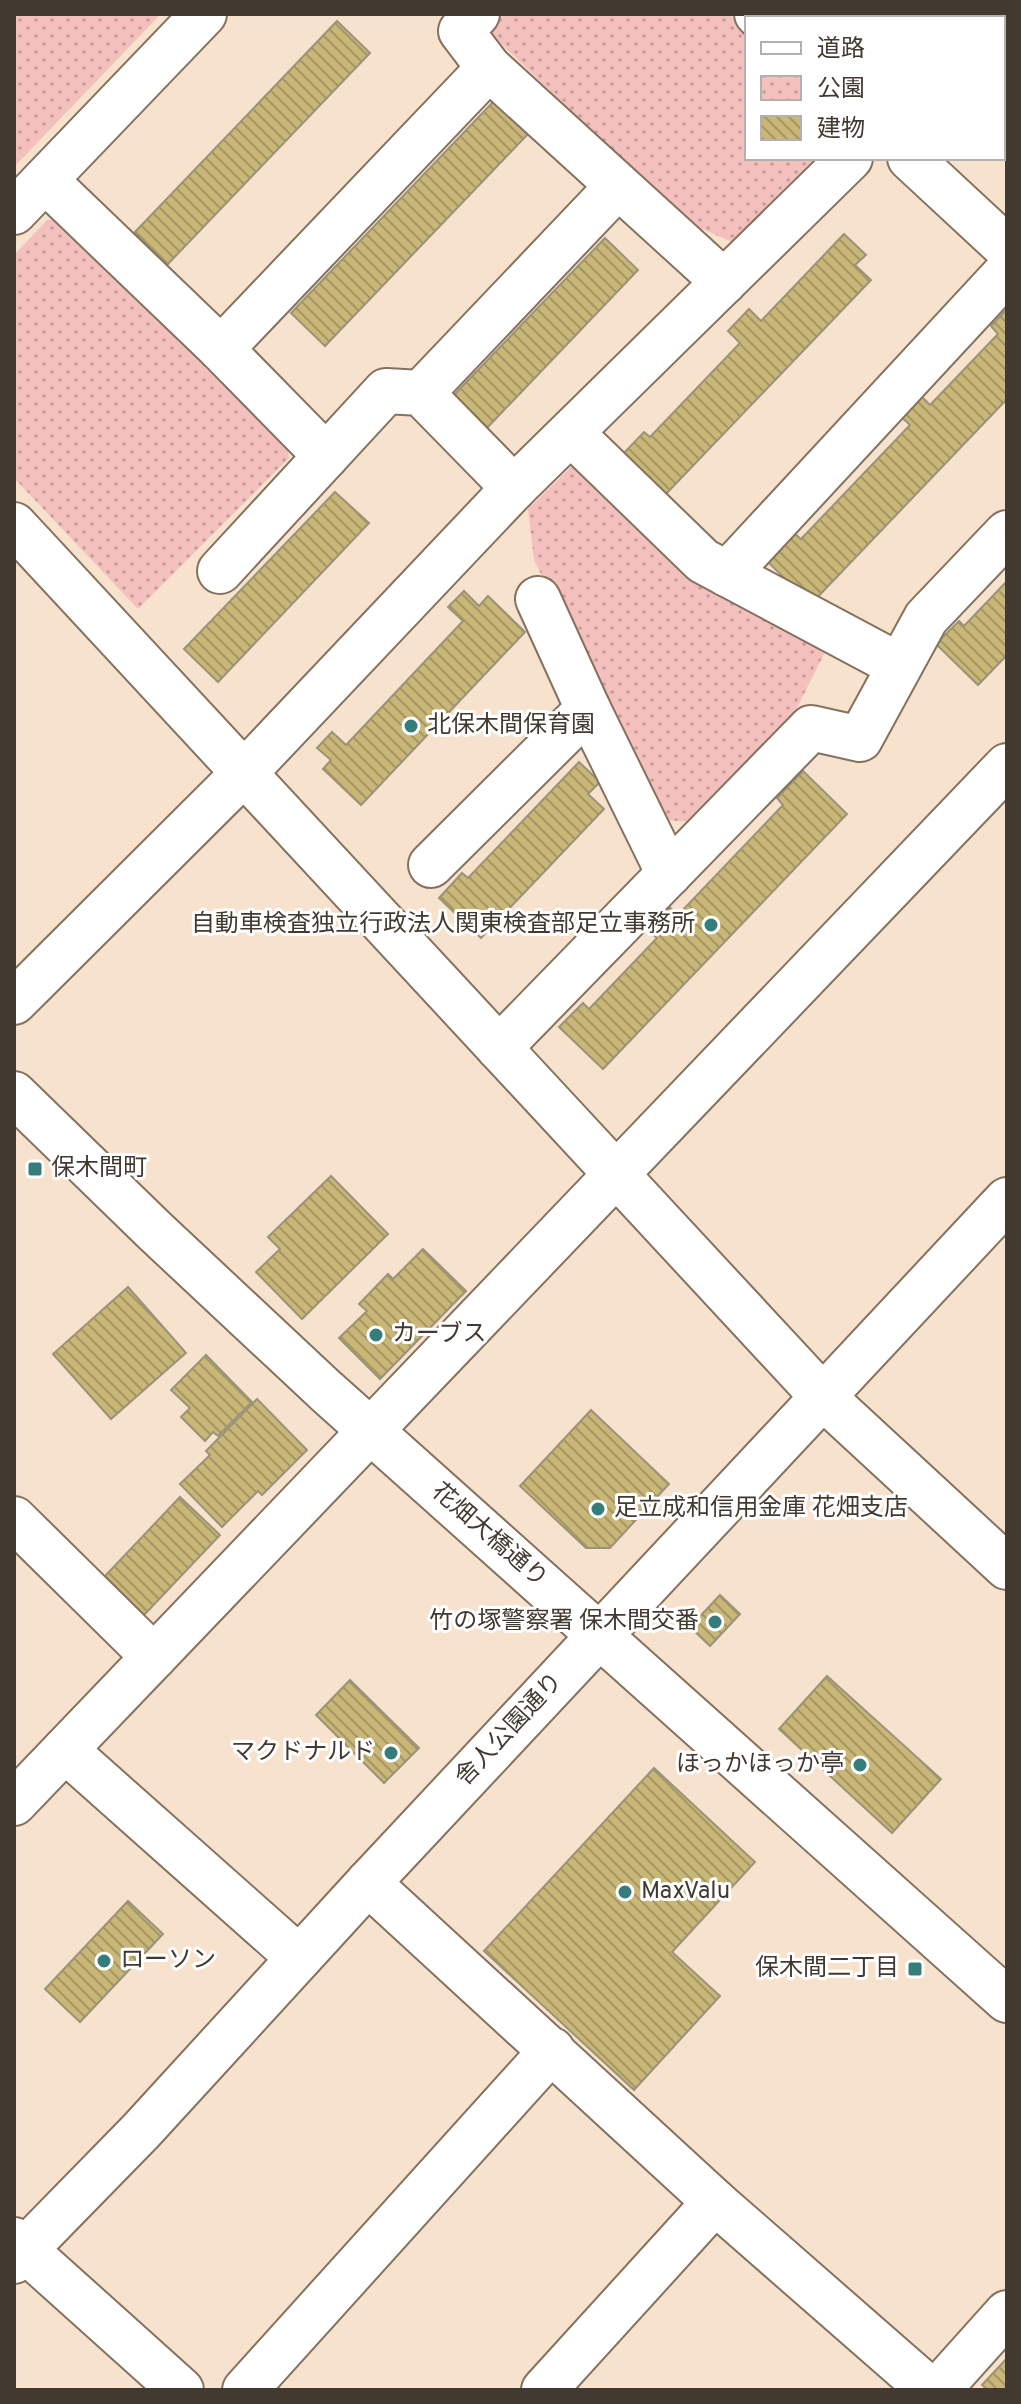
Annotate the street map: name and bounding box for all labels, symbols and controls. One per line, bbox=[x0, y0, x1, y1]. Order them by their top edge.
legend bbox=[745, 16, 1005, 160]
text: 道路 bbox=[817, 35, 865, 65]
text: 公園 bbox=[817, 75, 865, 105]
text: 建物 bbox=[817, 115, 865, 145]
place label: 北保木間保育園 bbox=[427, 711, 595, 741]
marker: 北保木間保育園 bbox=[402, 717, 420, 735]
place label: 自動車検査独立行政法人関東検査部足立事務所 bbox=[191, 910, 695, 940]
marker: 自動車検査独立行政法人関東検査部足立事務所 bbox=[702, 916, 720, 934]
place label: 保木間町 bbox=[51, 1154, 147, 1184]
marker: 保木間町 bbox=[26, 1160, 44, 1178]
place label: カーブス bbox=[392, 1320, 487, 1350]
marker: カーブス bbox=[367, 1326, 385, 1344]
street label: 花畑大橋通り bbox=[425, 1477, 553, 1595]
place label: 足立成和信用金庫 花畑支店 bbox=[614, 1494, 908, 1524]
marker: 足立成和信用金庫 花畑支店 bbox=[589, 1500, 607, 1518]
place label: 竹の塚警察署 保木間交番 bbox=[429, 1607, 699, 1637]
marker: 竹の塚警察署 保木間交番 bbox=[706, 1613, 724, 1631]
street label: 舎人公園通り bbox=[450, 1667, 570, 1793]
place label: マクドナルド bbox=[231, 1738, 375, 1768]
marker: マクドナルド bbox=[382, 1744, 400, 1762]
place label: ほっかほっか亭 bbox=[676, 1750, 844, 1780]
marker: ほっかほっか亭 bbox=[851, 1756, 869, 1774]
place label: MaxValu bbox=[641, 1877, 730, 1907]
marker: MaxValu bbox=[616, 1883, 634, 1901]
place label: ローソン bbox=[120, 1946, 216, 1976]
marker: ローソン bbox=[95, 1952, 113, 1970]
place label: 保木間二丁目 bbox=[755, 1954, 899, 1984]
marker: 保木間二丁目 bbox=[906, 1960, 924, 1978]

